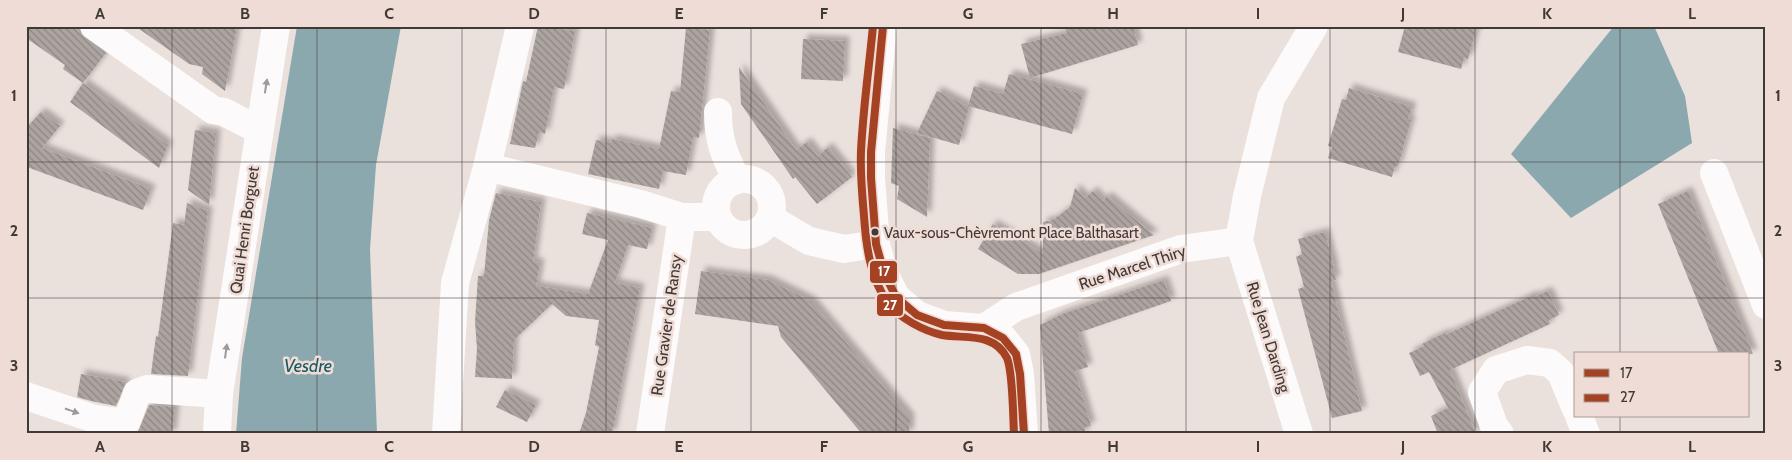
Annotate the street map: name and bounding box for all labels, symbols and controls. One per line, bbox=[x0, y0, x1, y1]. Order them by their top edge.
text: A bbox=[95, 4, 105, 23]
text: B bbox=[240, 4, 250, 23]
text: C bbox=[384, 4, 394, 23]
text: D bbox=[528, 4, 540, 23]
text: E bbox=[674, 4, 684, 23]
text: F bbox=[820, 4, 829, 23]
text: G bbox=[963, 4, 973, 23]
text: H bbox=[1107, 4, 1119, 23]
text: I bbox=[1256, 4, 1260, 23]
text: J bbox=[1400, 4, 1405, 23]
text: K bbox=[1542, 4, 1552, 23]
text: L bbox=[1688, 4, 1696, 23]
one-way arrow bbox=[262, 78, 270, 94]
text: 1 bbox=[11, 86, 17, 105]
text: 1 bbox=[1775, 86, 1781, 105]
street label: Quai Henri Borguet bbox=[226, 164, 263, 295]
text: 2 bbox=[10, 221, 18, 240]
text: 2 bbox=[1774, 221, 1782, 240]
place label: Vaux-sous-Chèvremont Place Balthasart bbox=[884, 224, 1139, 242]
marker: Vaux-sous-Chèvremont Place Balthasart bbox=[870, 227, 880, 237]
street label: Rue Marcel Thiry bbox=[1076, 241, 1188, 294]
street label: Rue Gravier de Ransy bbox=[647, 253, 686, 397]
line badge: 17 bbox=[869, 260, 898, 284]
text: 17 bbox=[878, 262, 891, 280]
street label: Rue Jean Darding bbox=[1243, 279, 1295, 396]
line badge: 27 bbox=[876, 293, 904, 317]
text: 27 bbox=[883, 296, 898, 314]
one-way arrow bbox=[222, 342, 230, 358]
legend bbox=[1574, 352, 1750, 418]
water label: Vesdre bbox=[284, 355, 332, 377]
text: 3 bbox=[10, 356, 18, 375]
text: 3 bbox=[1774, 356, 1782, 375]
text: 17 bbox=[1620, 364, 1633, 382]
text: 27 bbox=[1620, 388, 1636, 406]
one-way arrow bbox=[65, 408, 80, 415]
text: A bbox=[95, 437, 105, 456]
text: B bbox=[240, 437, 250, 456]
text: C bbox=[384, 437, 394, 456]
text: D bbox=[528, 437, 540, 456]
text: E bbox=[674, 437, 684, 456]
text: F bbox=[820, 437, 829, 456]
text: G bbox=[963, 437, 973, 456]
text: H bbox=[1107, 437, 1119, 456]
text: I bbox=[1256, 437, 1260, 456]
text: J bbox=[1400, 437, 1405, 456]
text: K bbox=[1542, 437, 1552, 456]
text: L bbox=[1688, 437, 1696, 456]

